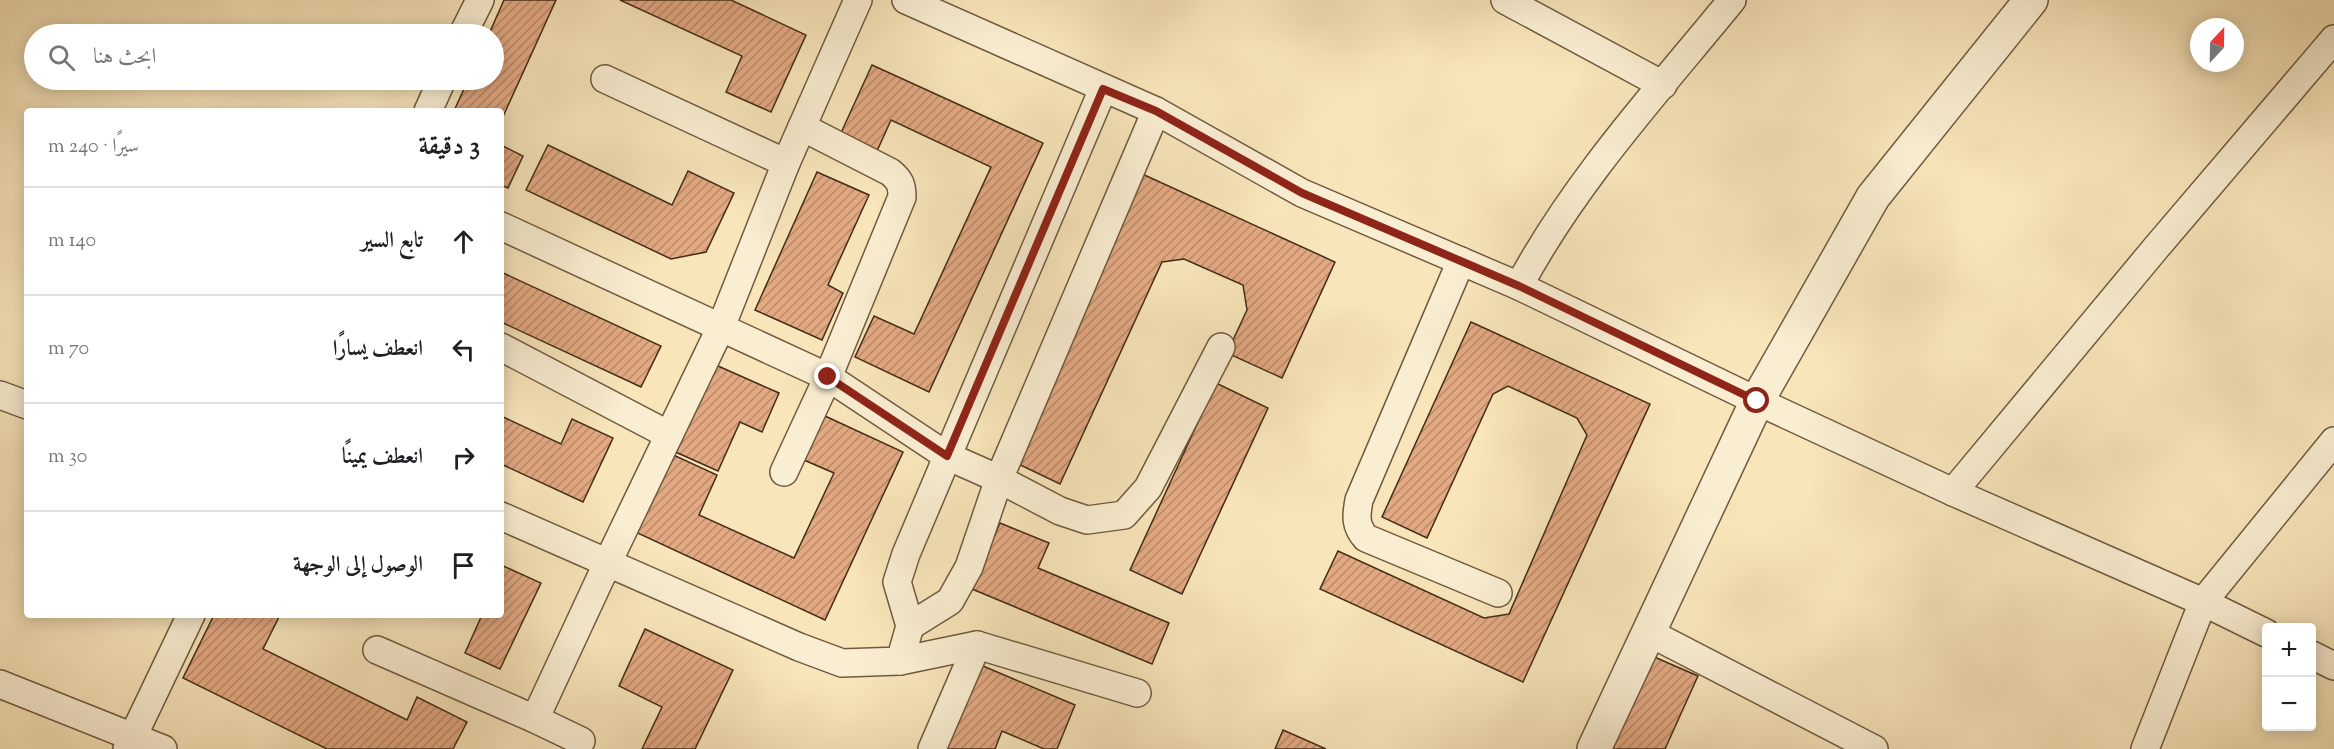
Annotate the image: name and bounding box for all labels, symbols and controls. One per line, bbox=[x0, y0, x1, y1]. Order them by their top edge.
north arrow bbox=[2190, 18, 2244, 72]
search box bbox=[24, 24, 504, 90]
icon: search bbox=[45, 41, 78, 74]
text: ابحث هنا bbox=[93, 42, 156, 74]
text: 3 دقيقة bbox=[419, 129, 480, 166]
text: سيرًا · 240 m bbox=[48, 133, 139, 162]
icon: ahead bbox=[447, 225, 480, 258]
text: تابع السير bbox=[361, 226, 423, 258]
text: 140 m bbox=[48, 227, 96, 256]
icon: left bbox=[447, 333, 480, 366]
text: انعطف يسارًا bbox=[333, 334, 423, 366]
text: 70 m bbox=[48, 335, 89, 364]
route end bbox=[814, 363, 840, 389]
route start bbox=[1743, 387, 1769, 413]
icon: right bbox=[447, 441, 480, 474]
text: انعطف يمينًا bbox=[342, 442, 423, 474]
text: 30 m bbox=[48, 443, 87, 472]
icon: arrive bbox=[447, 549, 480, 582]
text: الوصول إلى الوجهة bbox=[293, 550, 423, 582]
map controls bbox=[2262, 623, 2316, 731]
button: + bbox=[2262, 623, 2316, 677]
button: − bbox=[2262, 677, 2316, 731]

